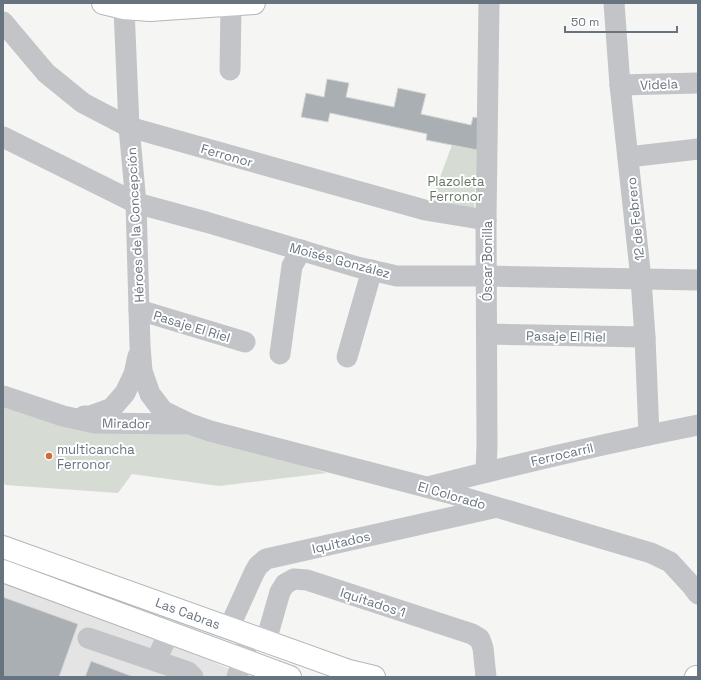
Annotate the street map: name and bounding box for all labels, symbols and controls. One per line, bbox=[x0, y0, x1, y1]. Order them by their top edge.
scale bar bbox=[565, 8, 677, 34]
text: 50 m bbox=[571, 14, 599, 30]
street label: Videla bbox=[640, 75, 679, 94]
street label: Ferronor bbox=[199, 140, 255, 171]
street label: Héroes de la Concepción bbox=[123, 147, 148, 303]
park label: Plazoleta Ferronor bbox=[427, 173, 485, 205]
street label: 12 de Febrero bbox=[623, 176, 648, 262]
street label: Óscar Bonilla bbox=[479, 220, 496, 301]
street label: Moisés González bbox=[288, 239, 392, 282]
street label: Pasaje El Riel bbox=[151, 307, 232, 346]
street label: Pasaje El Riel bbox=[526, 327, 606, 346]
street label: Mirador bbox=[102, 415, 150, 432]
street label: Ferrocarril bbox=[529, 439, 595, 470]
place label: multicancha Ferronor bbox=[57, 441, 135, 473]
marker: multicancha Ferronor bbox=[44, 451, 54, 461]
street label: El Colorado bbox=[416, 478, 488, 513]
street label: Iquitados bbox=[310, 528, 372, 557]
street label: Iquitados 1 bbox=[338, 584, 408, 621]
street label: Las Cabras bbox=[153, 594, 223, 633]

